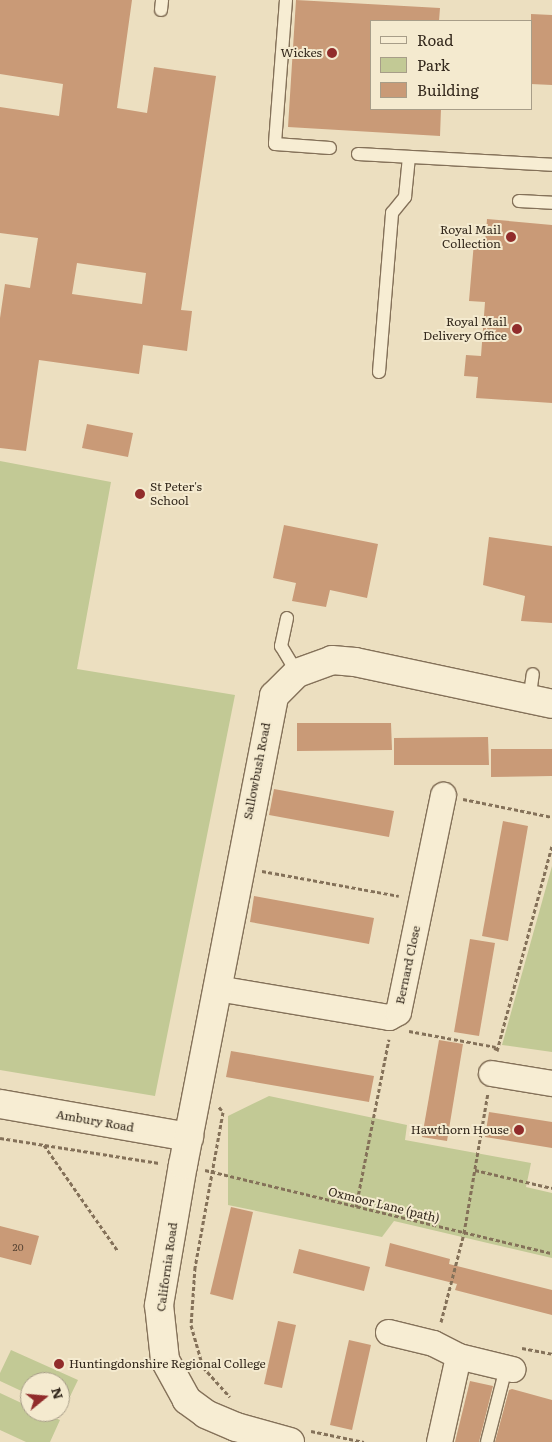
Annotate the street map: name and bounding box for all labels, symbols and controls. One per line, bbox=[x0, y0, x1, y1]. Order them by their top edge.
legend bbox=[370, 20, 532, 110]
text: Road bbox=[417, 28, 453, 51]
place label: Wickes bbox=[281, 46, 322, 60]
marker: Wickes bbox=[326, 47, 338, 59]
text: Park bbox=[417, 53, 450, 76]
text: Building bbox=[417, 78, 479, 101]
place label: Royal Mail Collection bbox=[440, 223, 501, 251]
marker: Royal Mail Collection bbox=[505, 231, 517, 243]
place label: Royal Mail Delivery Office bbox=[423, 315, 507, 343]
marker: Royal Mail Delivery Office bbox=[511, 323, 523, 335]
place label: St Peter's School bbox=[150, 480, 202, 508]
marker: St Peter's School bbox=[134, 488, 146, 500]
street label: Sallowbush Road bbox=[241, 721, 273, 821]
street label: Bernard Close bbox=[393, 924, 423, 1006]
street label: Ambury Road bbox=[55, 1107, 135, 1135]
place label: Hawthorn House bbox=[411, 1123, 509, 1137]
marker: Hawthorn House bbox=[513, 1124, 525, 1136]
street label: Oxmoor Lane (path) bbox=[327, 1184, 441, 1226]
street label: California Road bbox=[154, 1222, 180, 1312]
house number: 20 bbox=[13, 1241, 23, 1253]
place label: Huntingdonshire Regional College bbox=[69, 1357, 266, 1371]
marker: Huntingdonshire Regional College bbox=[53, 1358, 65, 1370]
north arrow bbox=[20, 1372, 70, 1422]
text: N bbox=[47, 1384, 70, 1401]

